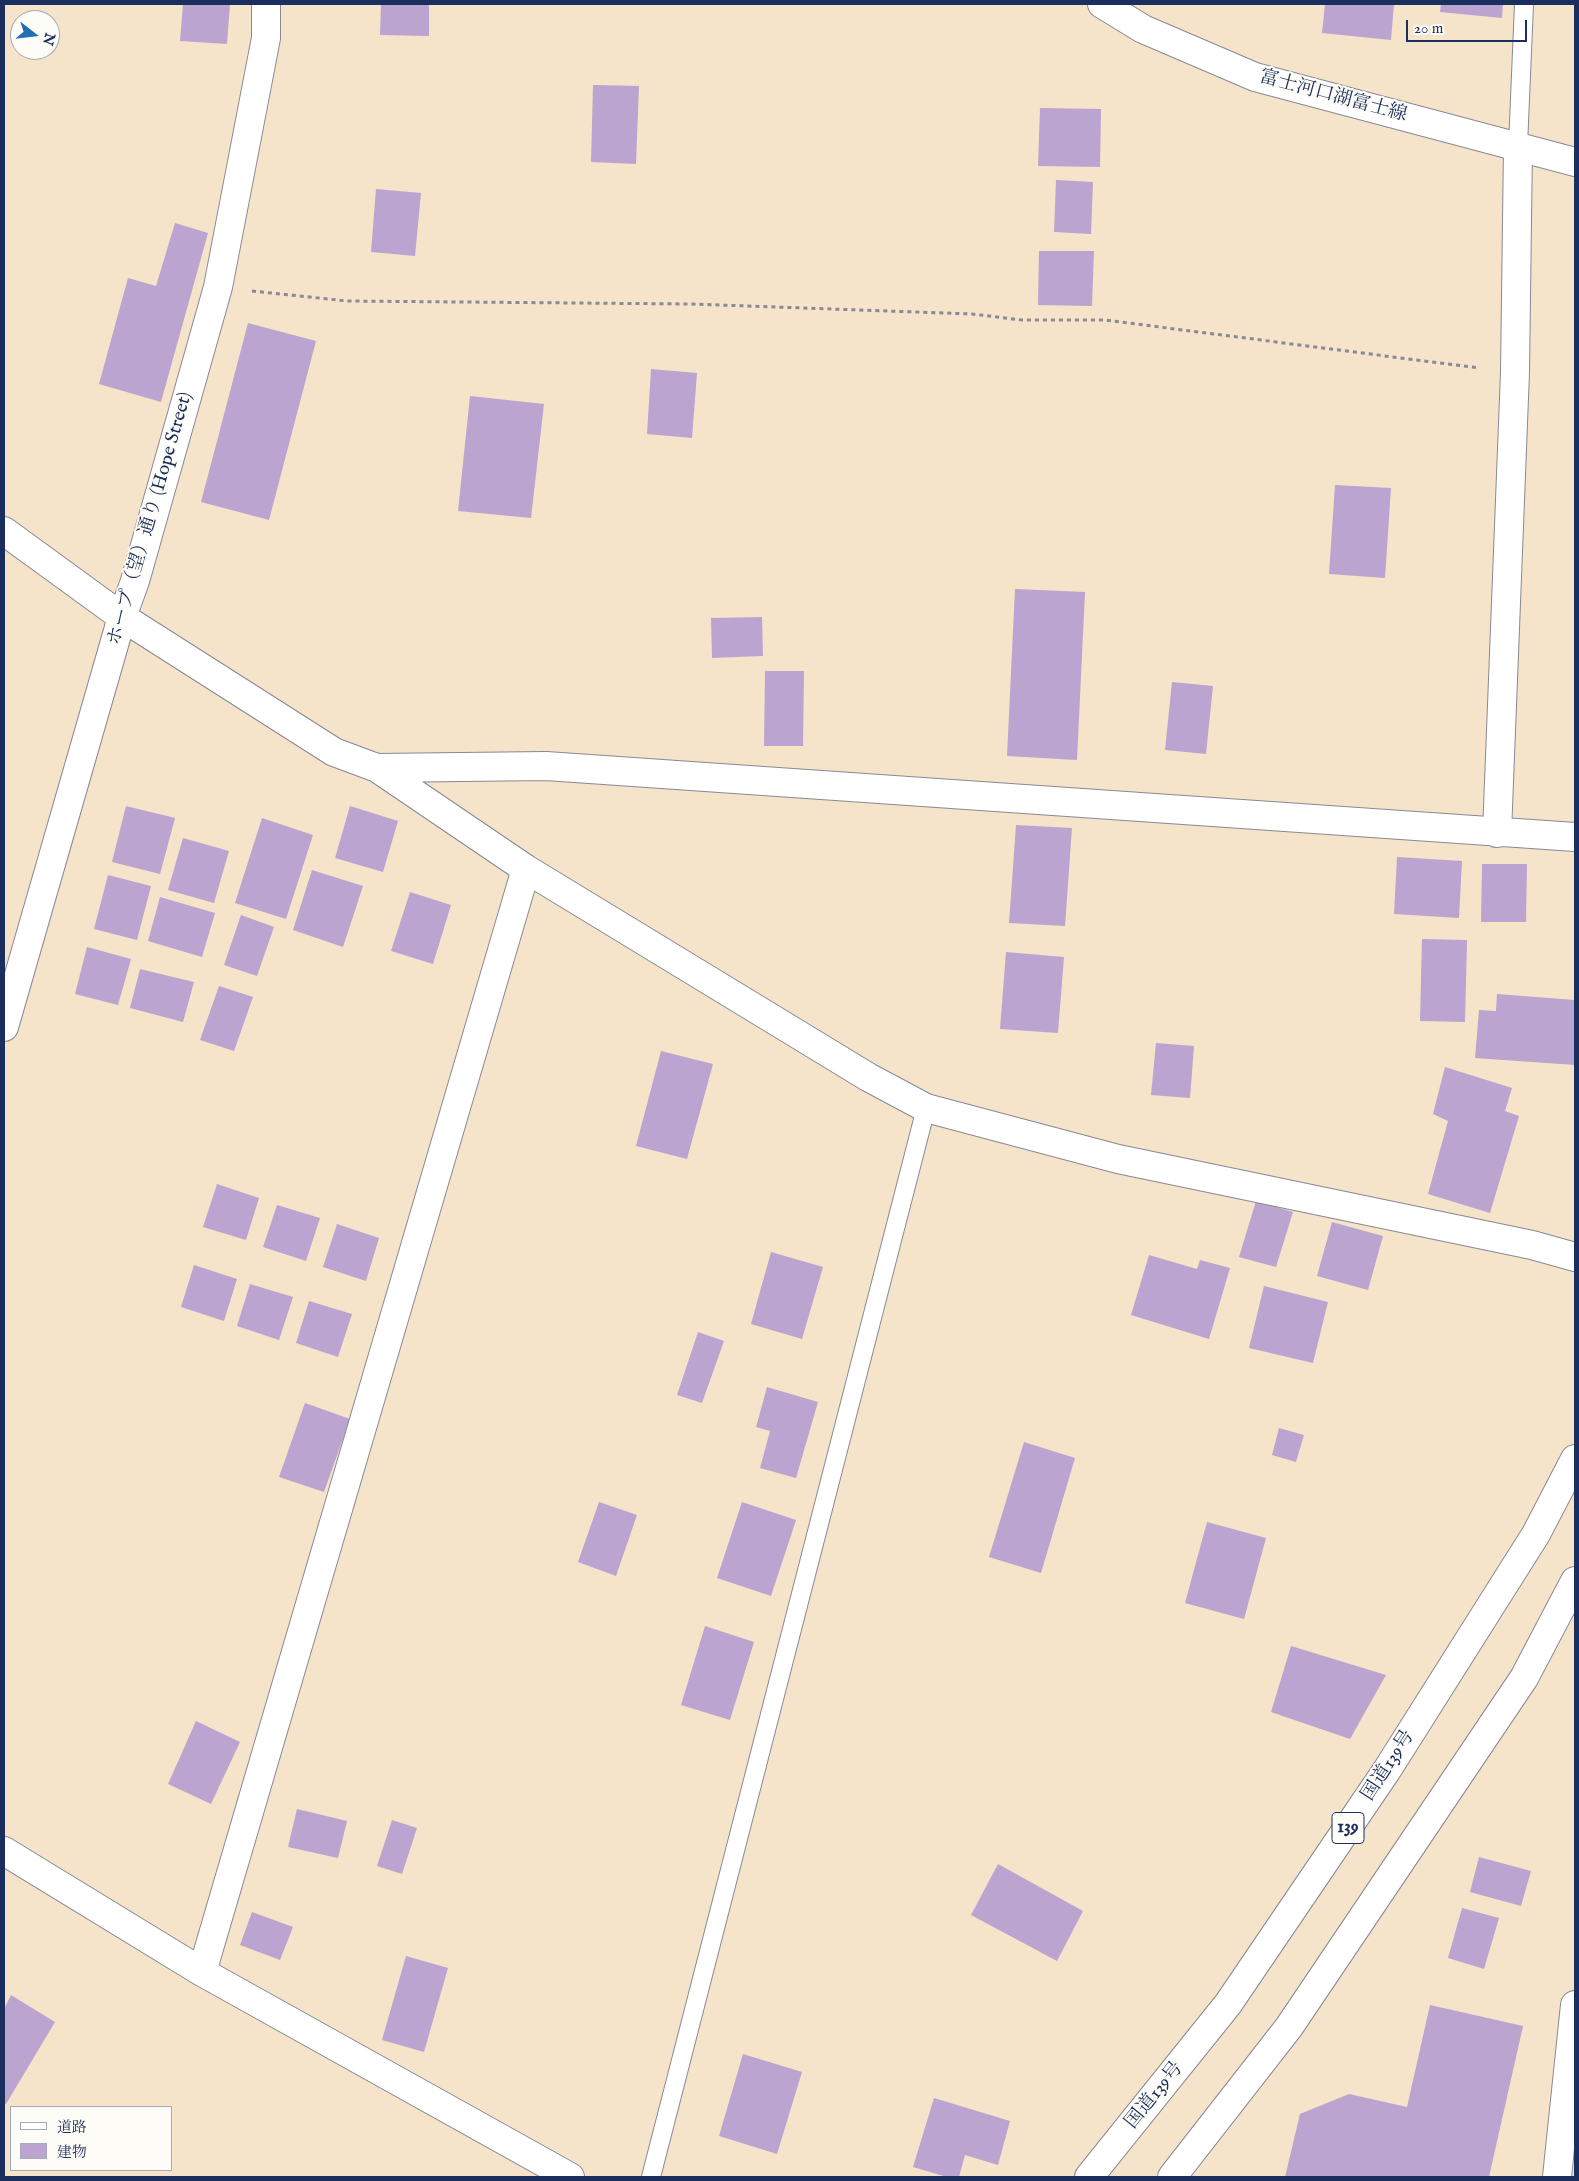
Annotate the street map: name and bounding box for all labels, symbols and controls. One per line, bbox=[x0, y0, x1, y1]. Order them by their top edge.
north arrow bbox=[10, 10, 60, 60]
scale bar bbox=[1409, 10, 1530, 42]
text: 20 m bbox=[1414, 19, 1443, 38]
text: N bbox=[38, 31, 59, 47]
street label: 富士河口湖富士線 bbox=[1257, 66, 1409, 128]
street label: ホープ（望）通り (Hope Street) bbox=[104, 390, 198, 648]
street label: 国道139号 bbox=[1358, 1726, 1420, 1806]
road number: 139 bbox=[1332, 1812, 1364, 1844]
street label: 国道139号 bbox=[1121, 2058, 1189, 2134]
legend bbox=[10, 2106, 172, 2171]
text: 道路 bbox=[57, 2118, 87, 2137]
text: 建物 bbox=[57, 2143, 87, 2162]

